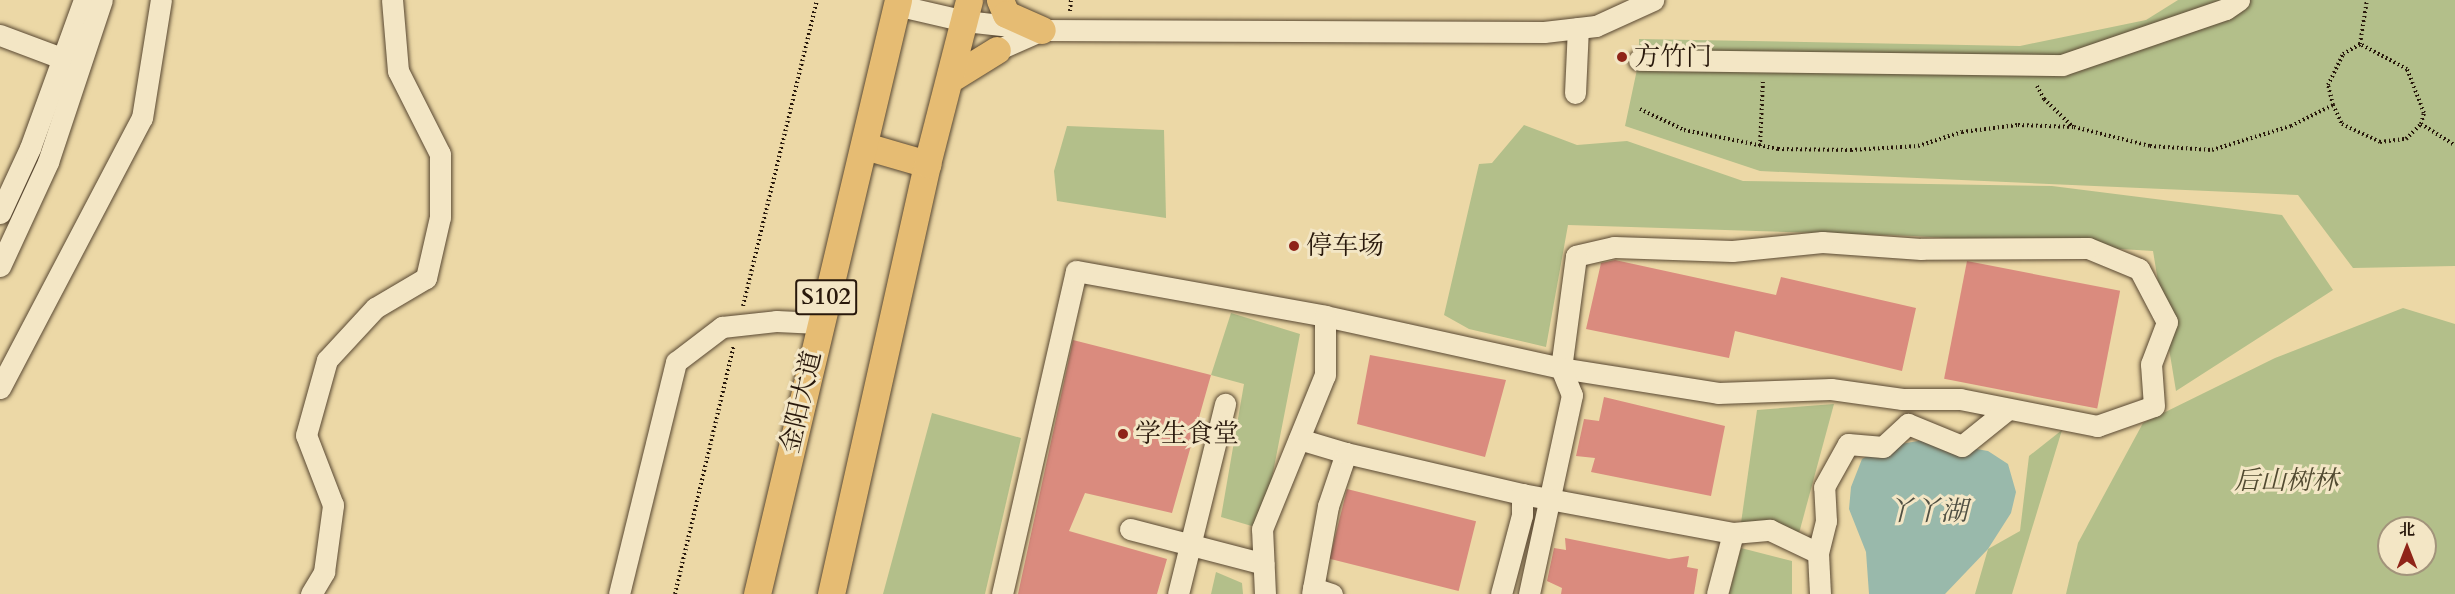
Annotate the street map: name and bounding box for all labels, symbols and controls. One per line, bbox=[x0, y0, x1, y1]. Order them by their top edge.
place label: 方竹门 bbox=[1634, 41, 1712, 73]
marker: 方竹门 bbox=[1615, 50, 1629, 64]
place label: 停车场 bbox=[1306, 230, 1384, 262]
marker: 停车场 bbox=[1287, 239, 1301, 253]
road number: S102 bbox=[794, 276, 858, 318]
street label: 金阳大道 bbox=[774, 348, 828, 456]
place label: 学生食堂 bbox=[1135, 418, 1239, 450]
marker: 学生食堂 bbox=[1116, 427, 1130, 441]
park label: 后山树林 bbox=[2234, 465, 2338, 497]
water label: 丫丫湖 bbox=[1887, 496, 1967, 528]
north arrow bbox=[2377, 516, 2437, 576]
text: 北 bbox=[2399, 519, 2415, 541]

